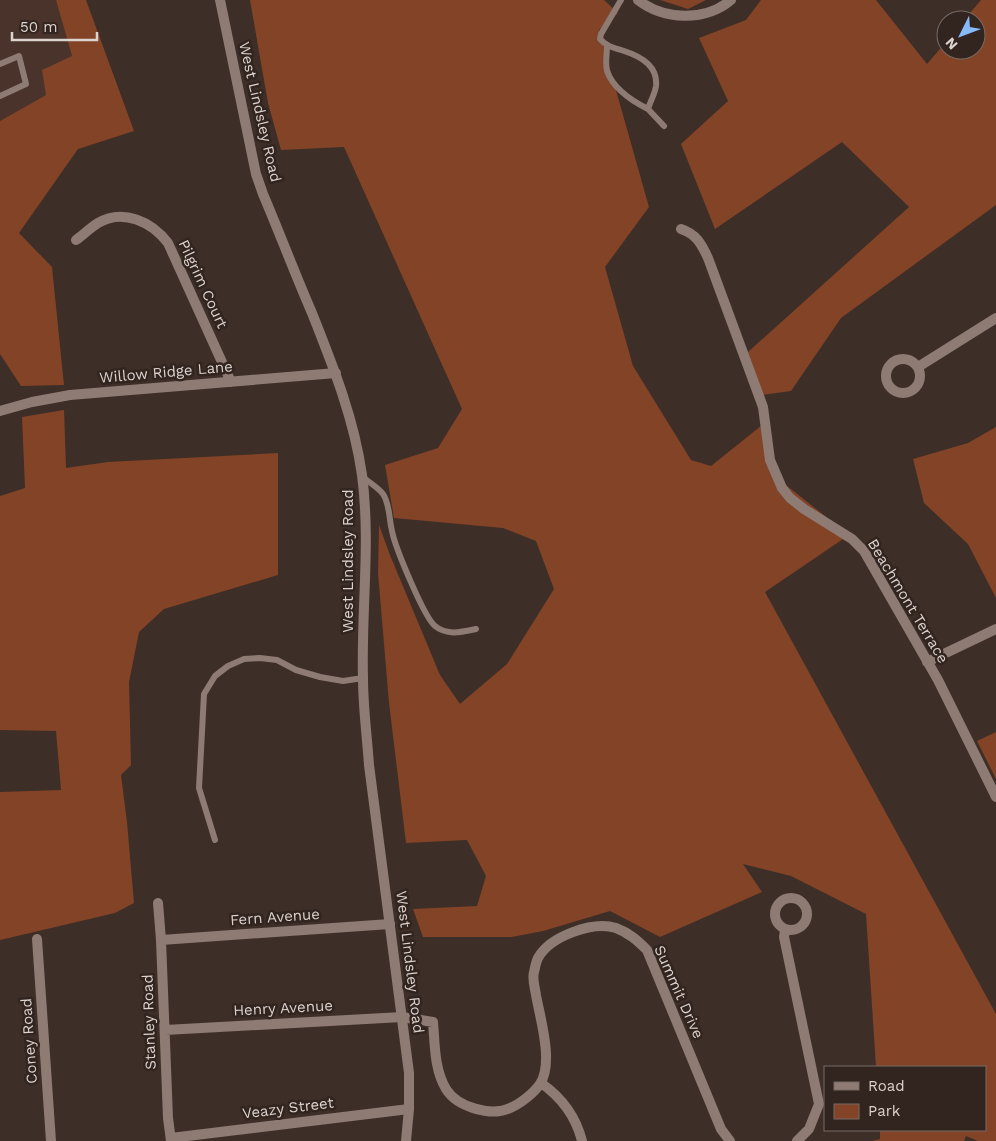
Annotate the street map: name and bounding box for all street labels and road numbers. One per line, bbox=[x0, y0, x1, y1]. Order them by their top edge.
street label: West Lindsley Road bbox=[235, 40, 285, 184]
street label: Pilgrim Court bbox=[175, 237, 232, 332]
street label: Willow Ridge Lane bbox=[98, 357, 234, 387]
street label: West Lindsley Road bbox=[339, 489, 357, 633]
street label: Beachmont Terrace bbox=[864, 536, 952, 666]
street label: West Lindsley Road bbox=[392, 890, 428, 1034]
street label: Fern Avenue bbox=[229, 905, 321, 929]
street label: Summit Drive bbox=[650, 943, 708, 1041]
street label: Stanley Road bbox=[138, 974, 160, 1070]
street label: Henry Avenue bbox=[233, 996, 333, 1020]
street label: Coney Road bbox=[17, 997, 41, 1085]
street label: Veazy Street bbox=[241, 1093, 335, 1123]

